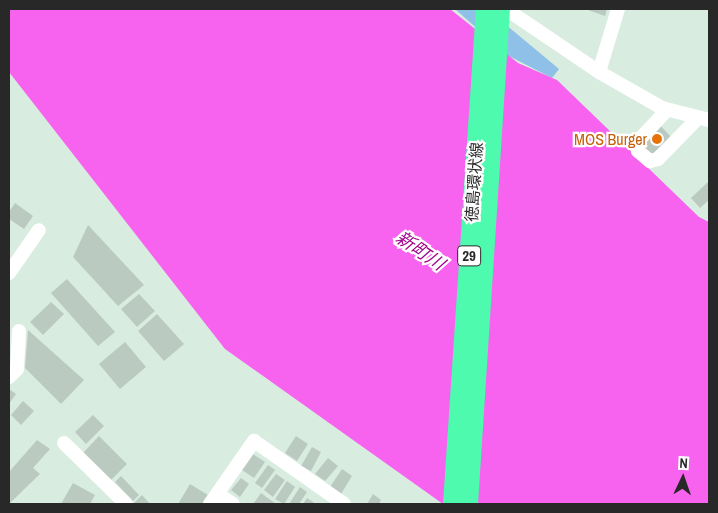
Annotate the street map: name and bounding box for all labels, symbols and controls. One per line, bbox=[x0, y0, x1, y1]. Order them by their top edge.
place label: MOS Burger bbox=[574, 129, 647, 149]
marker: MOS Burger bbox=[651, 133, 663, 145]
street label: 徳島環状線 bbox=[462, 141, 486, 223]
water label: 新町川 bbox=[392, 227, 448, 275]
road number: 29 bbox=[456, 244, 482, 268]
north arrow bbox=[658, 453, 708, 503]
text: N bbox=[679, 454, 688, 472]

